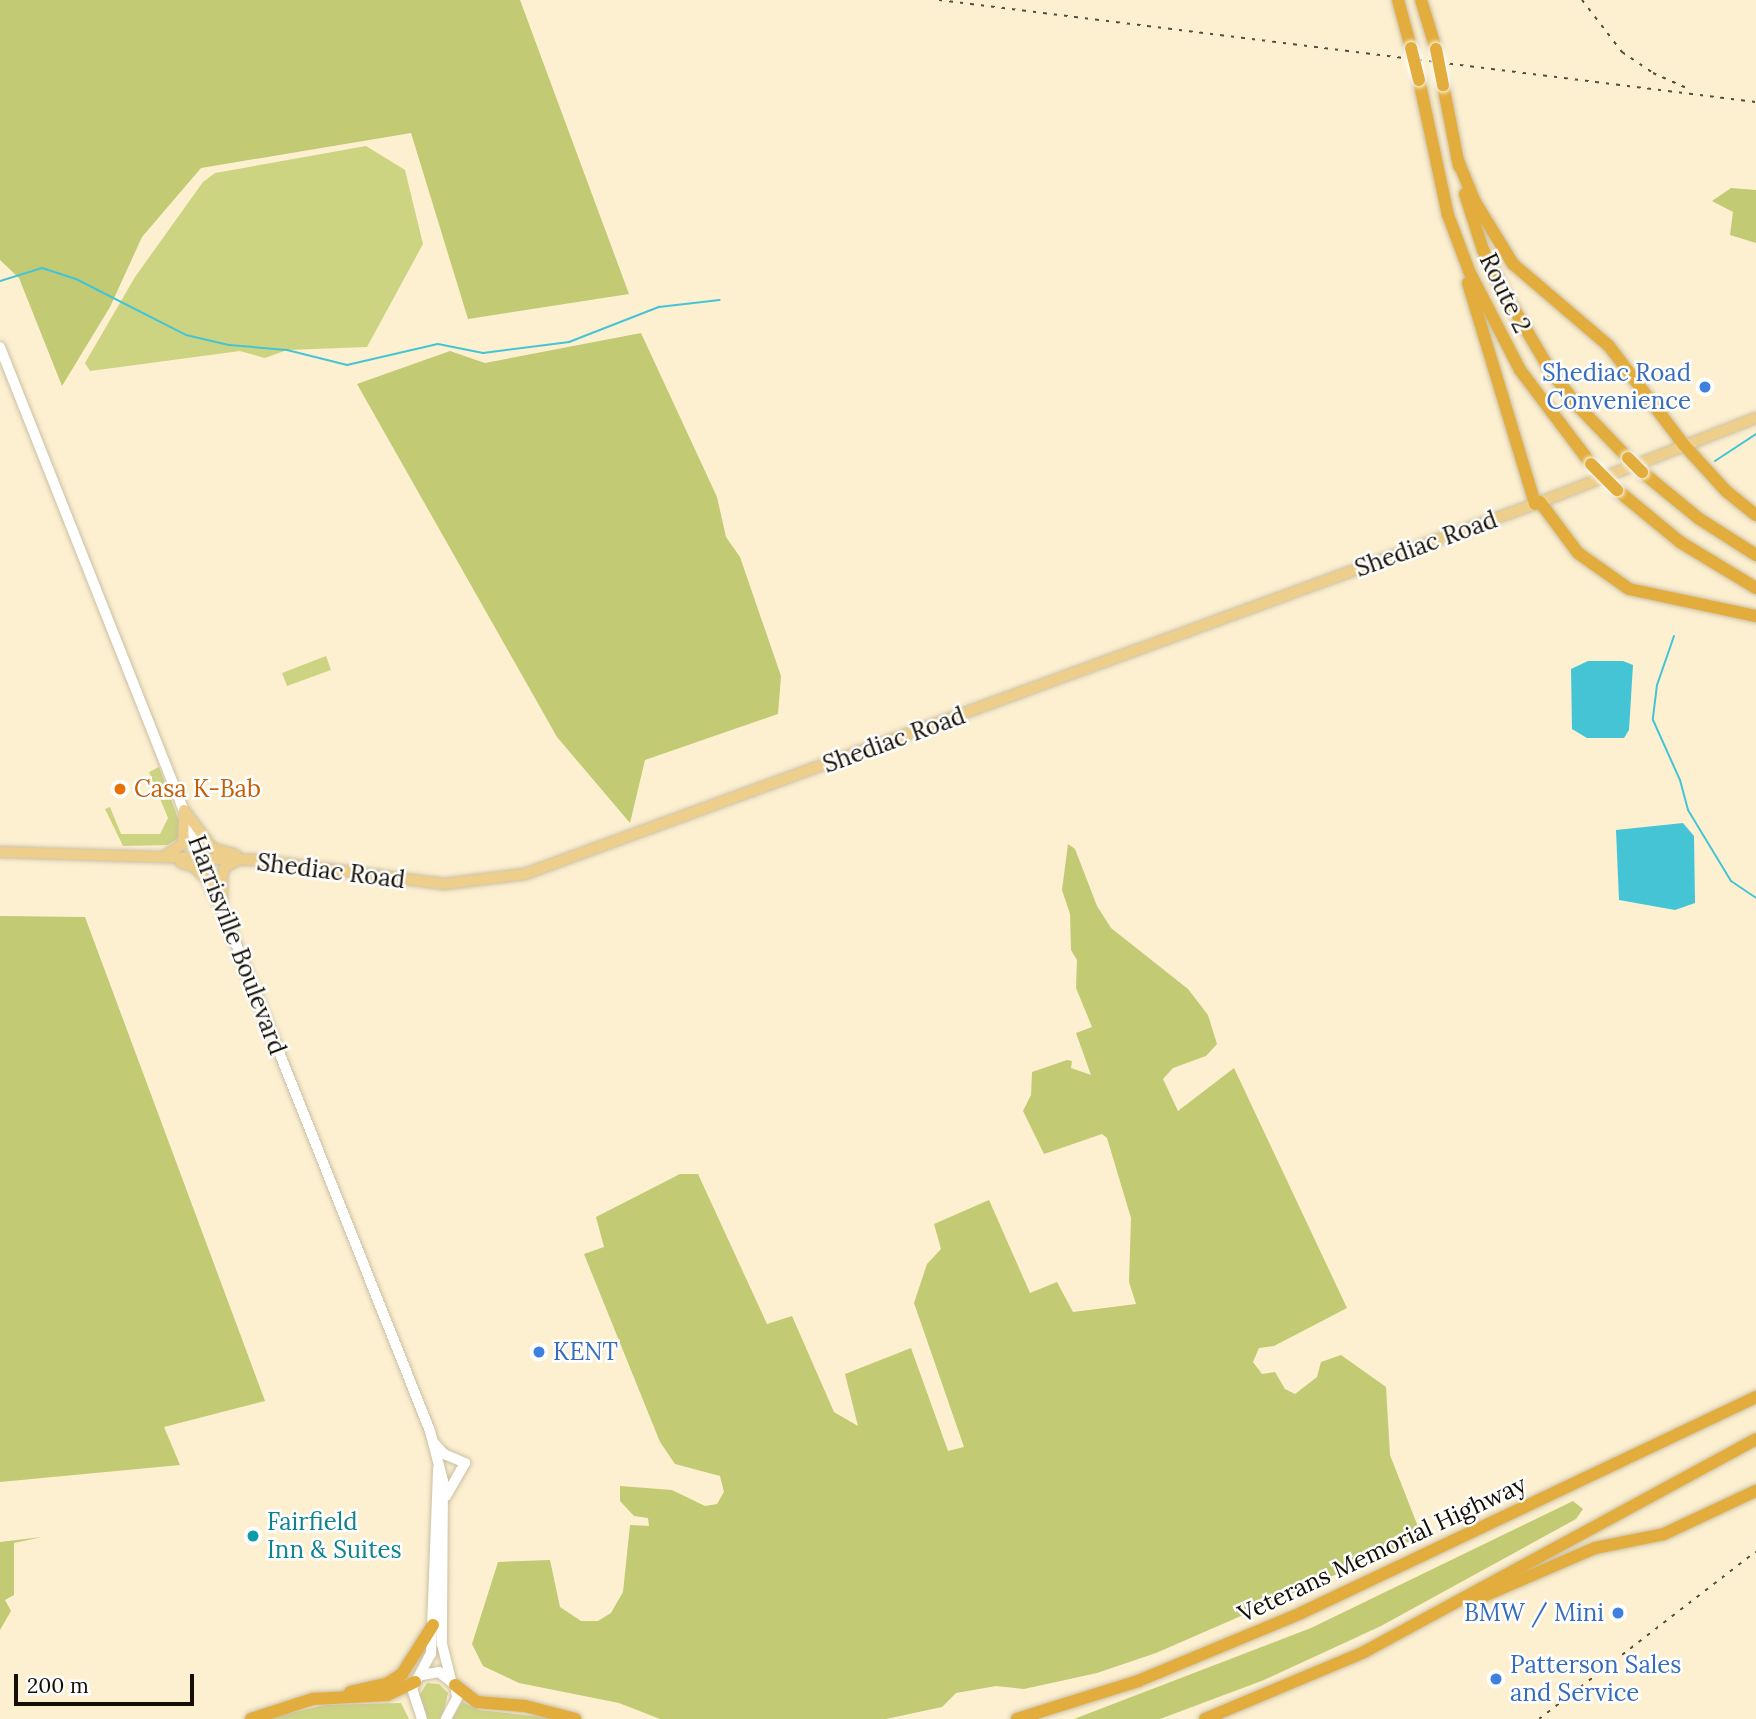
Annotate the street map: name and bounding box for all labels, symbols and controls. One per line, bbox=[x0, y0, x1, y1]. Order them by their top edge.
street label: Route 2 bbox=[1473, 249, 1537, 337]
place label: Shediac Road Convenience bbox=[1542, 359, 1691, 415]
marker: Shediac Road Convenience bbox=[1697, 379, 1713, 395]
street label: Shediac Road bbox=[1351, 505, 1501, 583]
street label: Shediac Road bbox=[819, 701, 969, 779]
place label: Casa K-Bab bbox=[134, 775, 261, 803]
marker: Casa K-Bab bbox=[112, 781, 128, 797]
street label: Harrisville Boulevard bbox=[182, 831, 292, 1059]
street label: Shediac Road bbox=[255, 848, 407, 894]
place label: KENT bbox=[553, 1338, 618, 1366]
marker: KENT bbox=[531, 1344, 547, 1360]
street label: Veterans Memorial Highway bbox=[1233, 1470, 1531, 1628]
place label: Fairfield Inn & Suites bbox=[267, 1508, 402, 1564]
marker: Fairfield Inn & Suites bbox=[245, 1528, 261, 1544]
place label: BMW / Mini bbox=[1464, 1599, 1604, 1627]
marker: BMW / Mini bbox=[1610, 1605, 1626, 1621]
place label: Patterson Sales and Service bbox=[1510, 1651, 1681, 1707]
scale bar bbox=[18, 1660, 198, 1704]
marker: Patterson Sales and Service bbox=[1488, 1671, 1504, 1687]
text: 200 m bbox=[27, 1672, 89, 1699]

